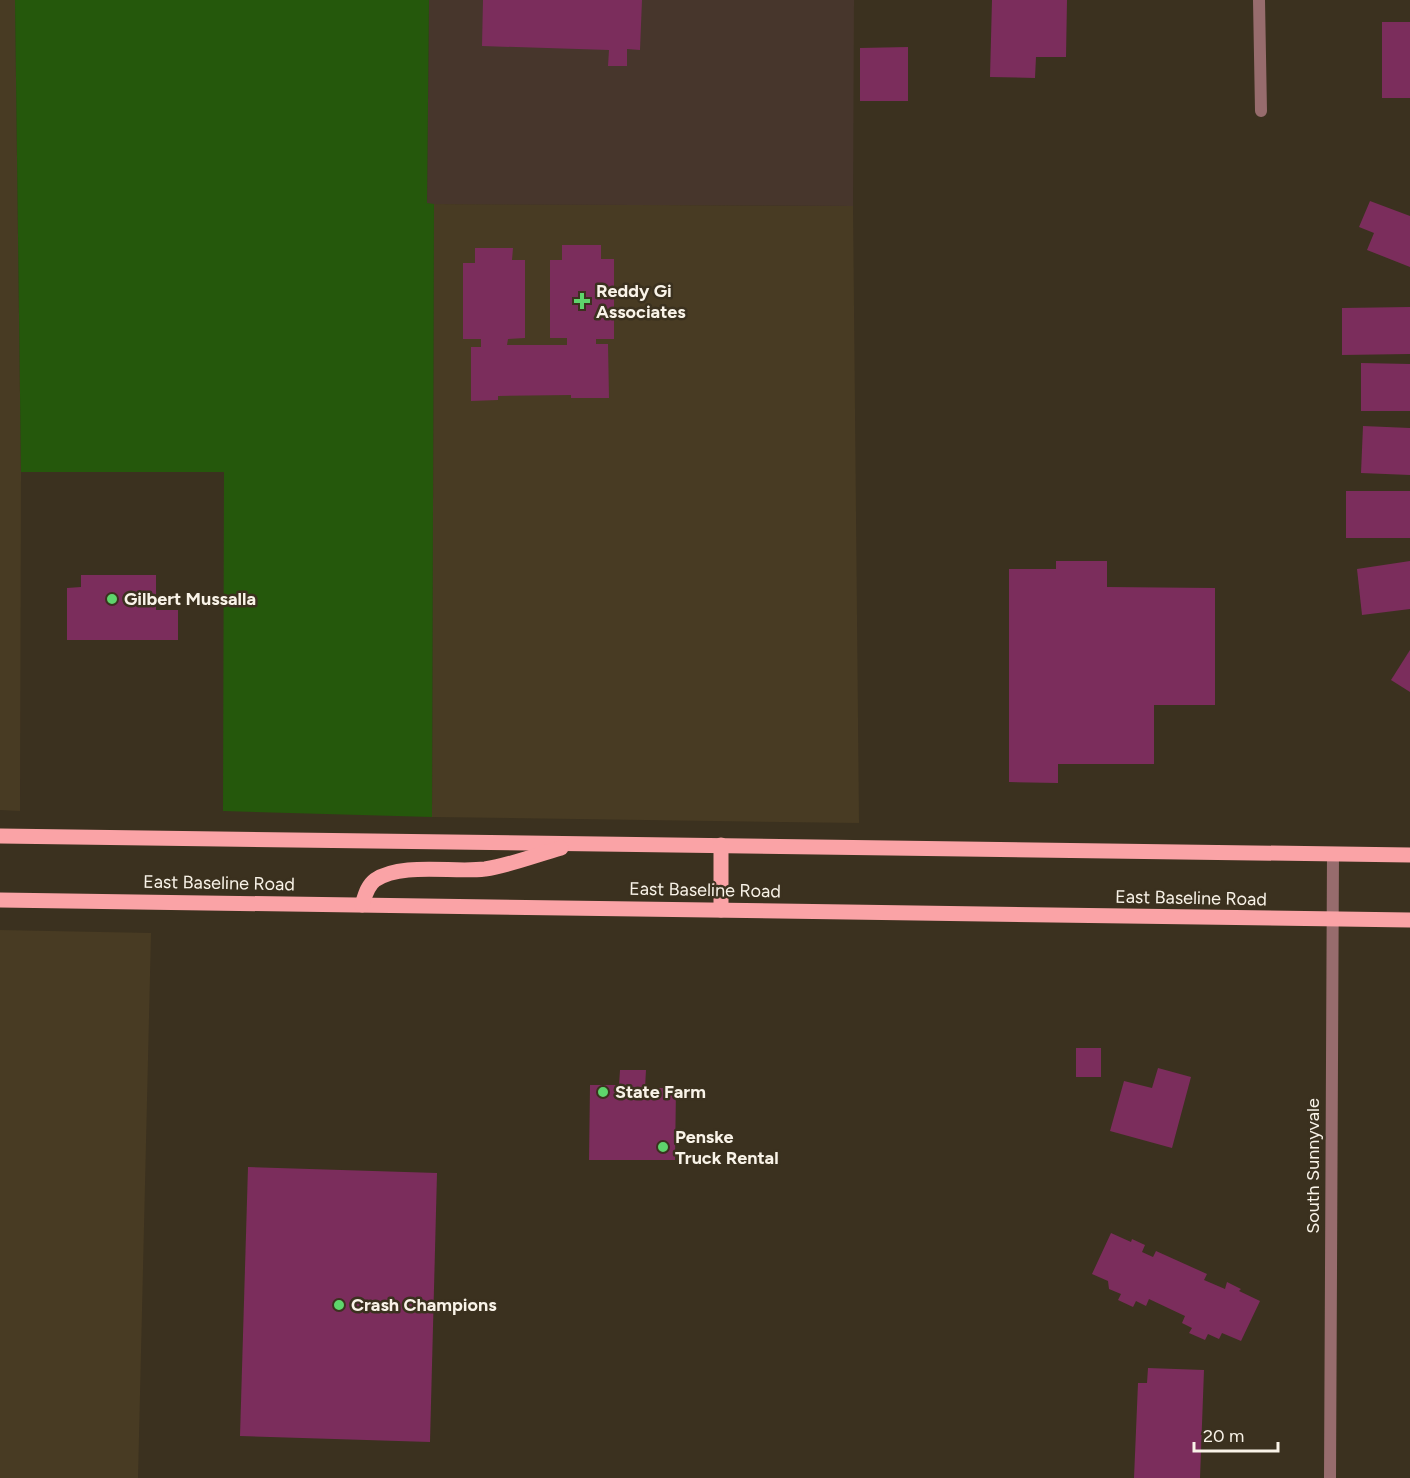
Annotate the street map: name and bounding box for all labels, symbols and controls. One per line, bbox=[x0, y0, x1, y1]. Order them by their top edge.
place label: Reddy Gi Associates bbox=[596, 280, 686, 323]
marker: Reddy Gi Associates bbox=[573, 292, 591, 310]
place label: Gilbert Mussalla bbox=[124, 588, 256, 610]
marker: Gilbert Mussalla bbox=[105, 592, 119, 606]
street label: East Baseline Road bbox=[143, 871, 295, 895]
street label: East Baseline Road bbox=[629, 878, 781, 902]
street label: East Baseline Road bbox=[1115, 886, 1267, 910]
place label: State Farm bbox=[615, 1081, 706, 1103]
marker: State Farm bbox=[596, 1085, 610, 1099]
street label: South Sunnyvale bbox=[1302, 1098, 1324, 1234]
place label: Penske Truck Rental bbox=[675, 1126, 779, 1169]
marker: Penske Truck Rental bbox=[656, 1140, 670, 1154]
place label: Crash Champions bbox=[351, 1294, 497, 1316]
marker: Crash Champions bbox=[332, 1298, 346, 1312]
scale bar bbox=[1194, 1415, 1278, 1453]
text: 20 m bbox=[1203, 1425, 1244, 1447]

